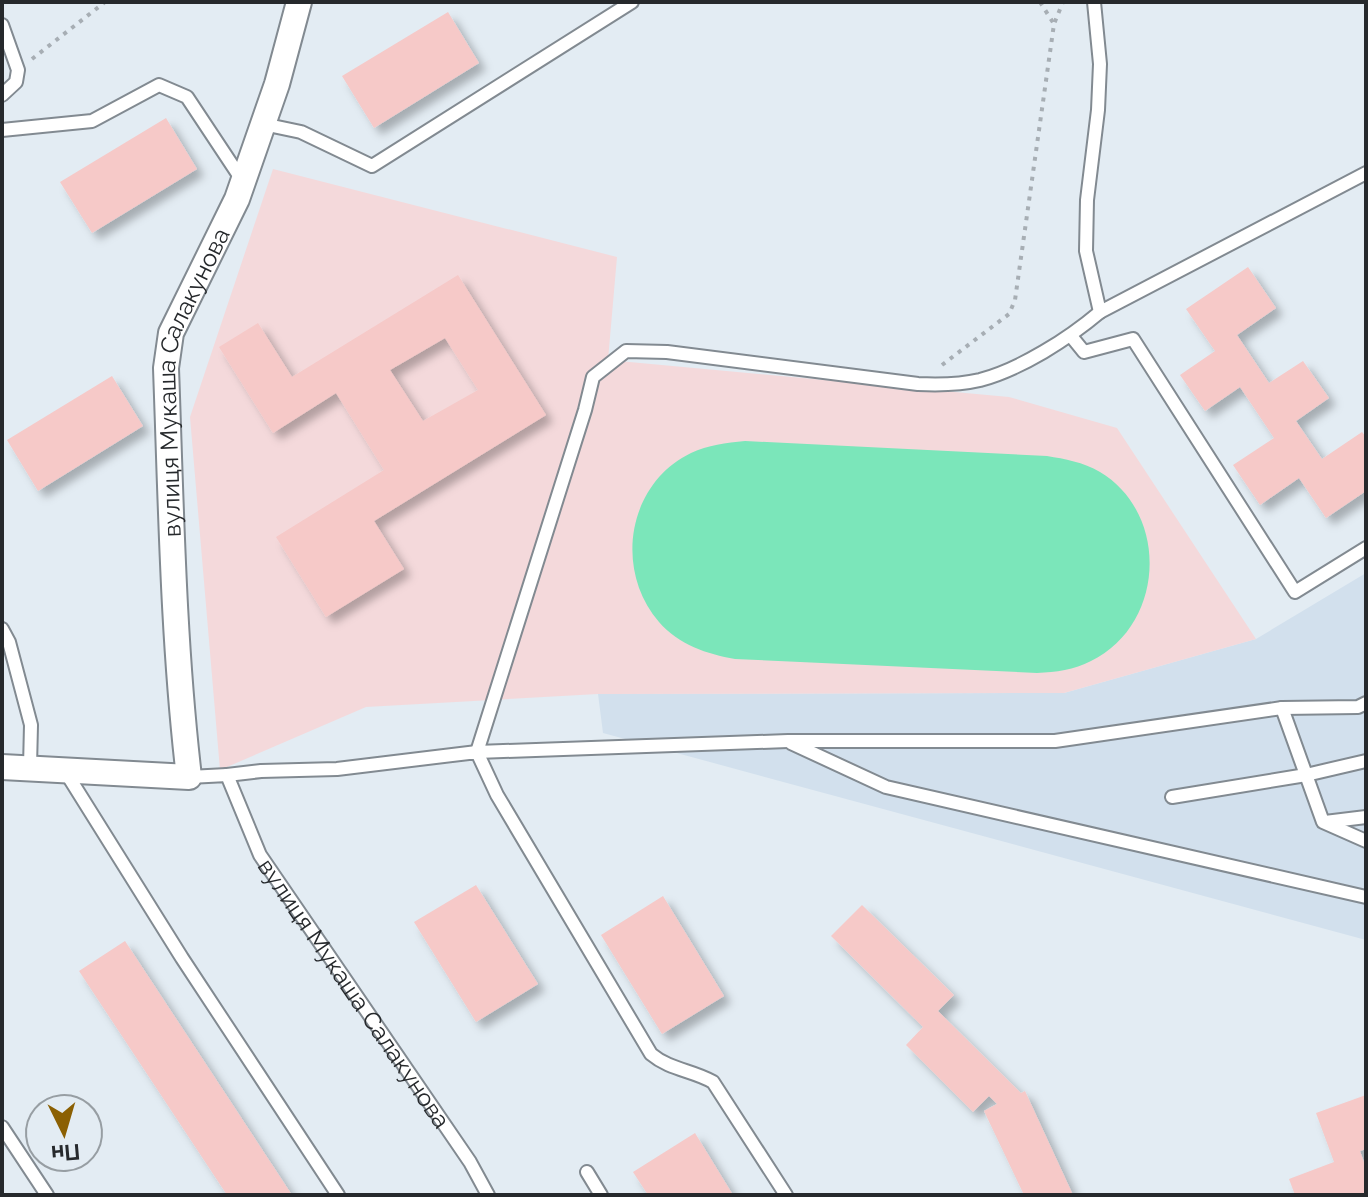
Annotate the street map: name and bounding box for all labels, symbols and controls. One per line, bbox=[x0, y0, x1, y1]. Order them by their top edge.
street label: вулиця Мукаша Салакунова bbox=[151, 223, 235, 538]
street label: вулиця Мукаша Салакунова bbox=[252, 853, 457, 1134]
north arrow bbox=[24, 1093, 104, 1173]
text: Пн bbox=[50, 1139, 81, 1167]

